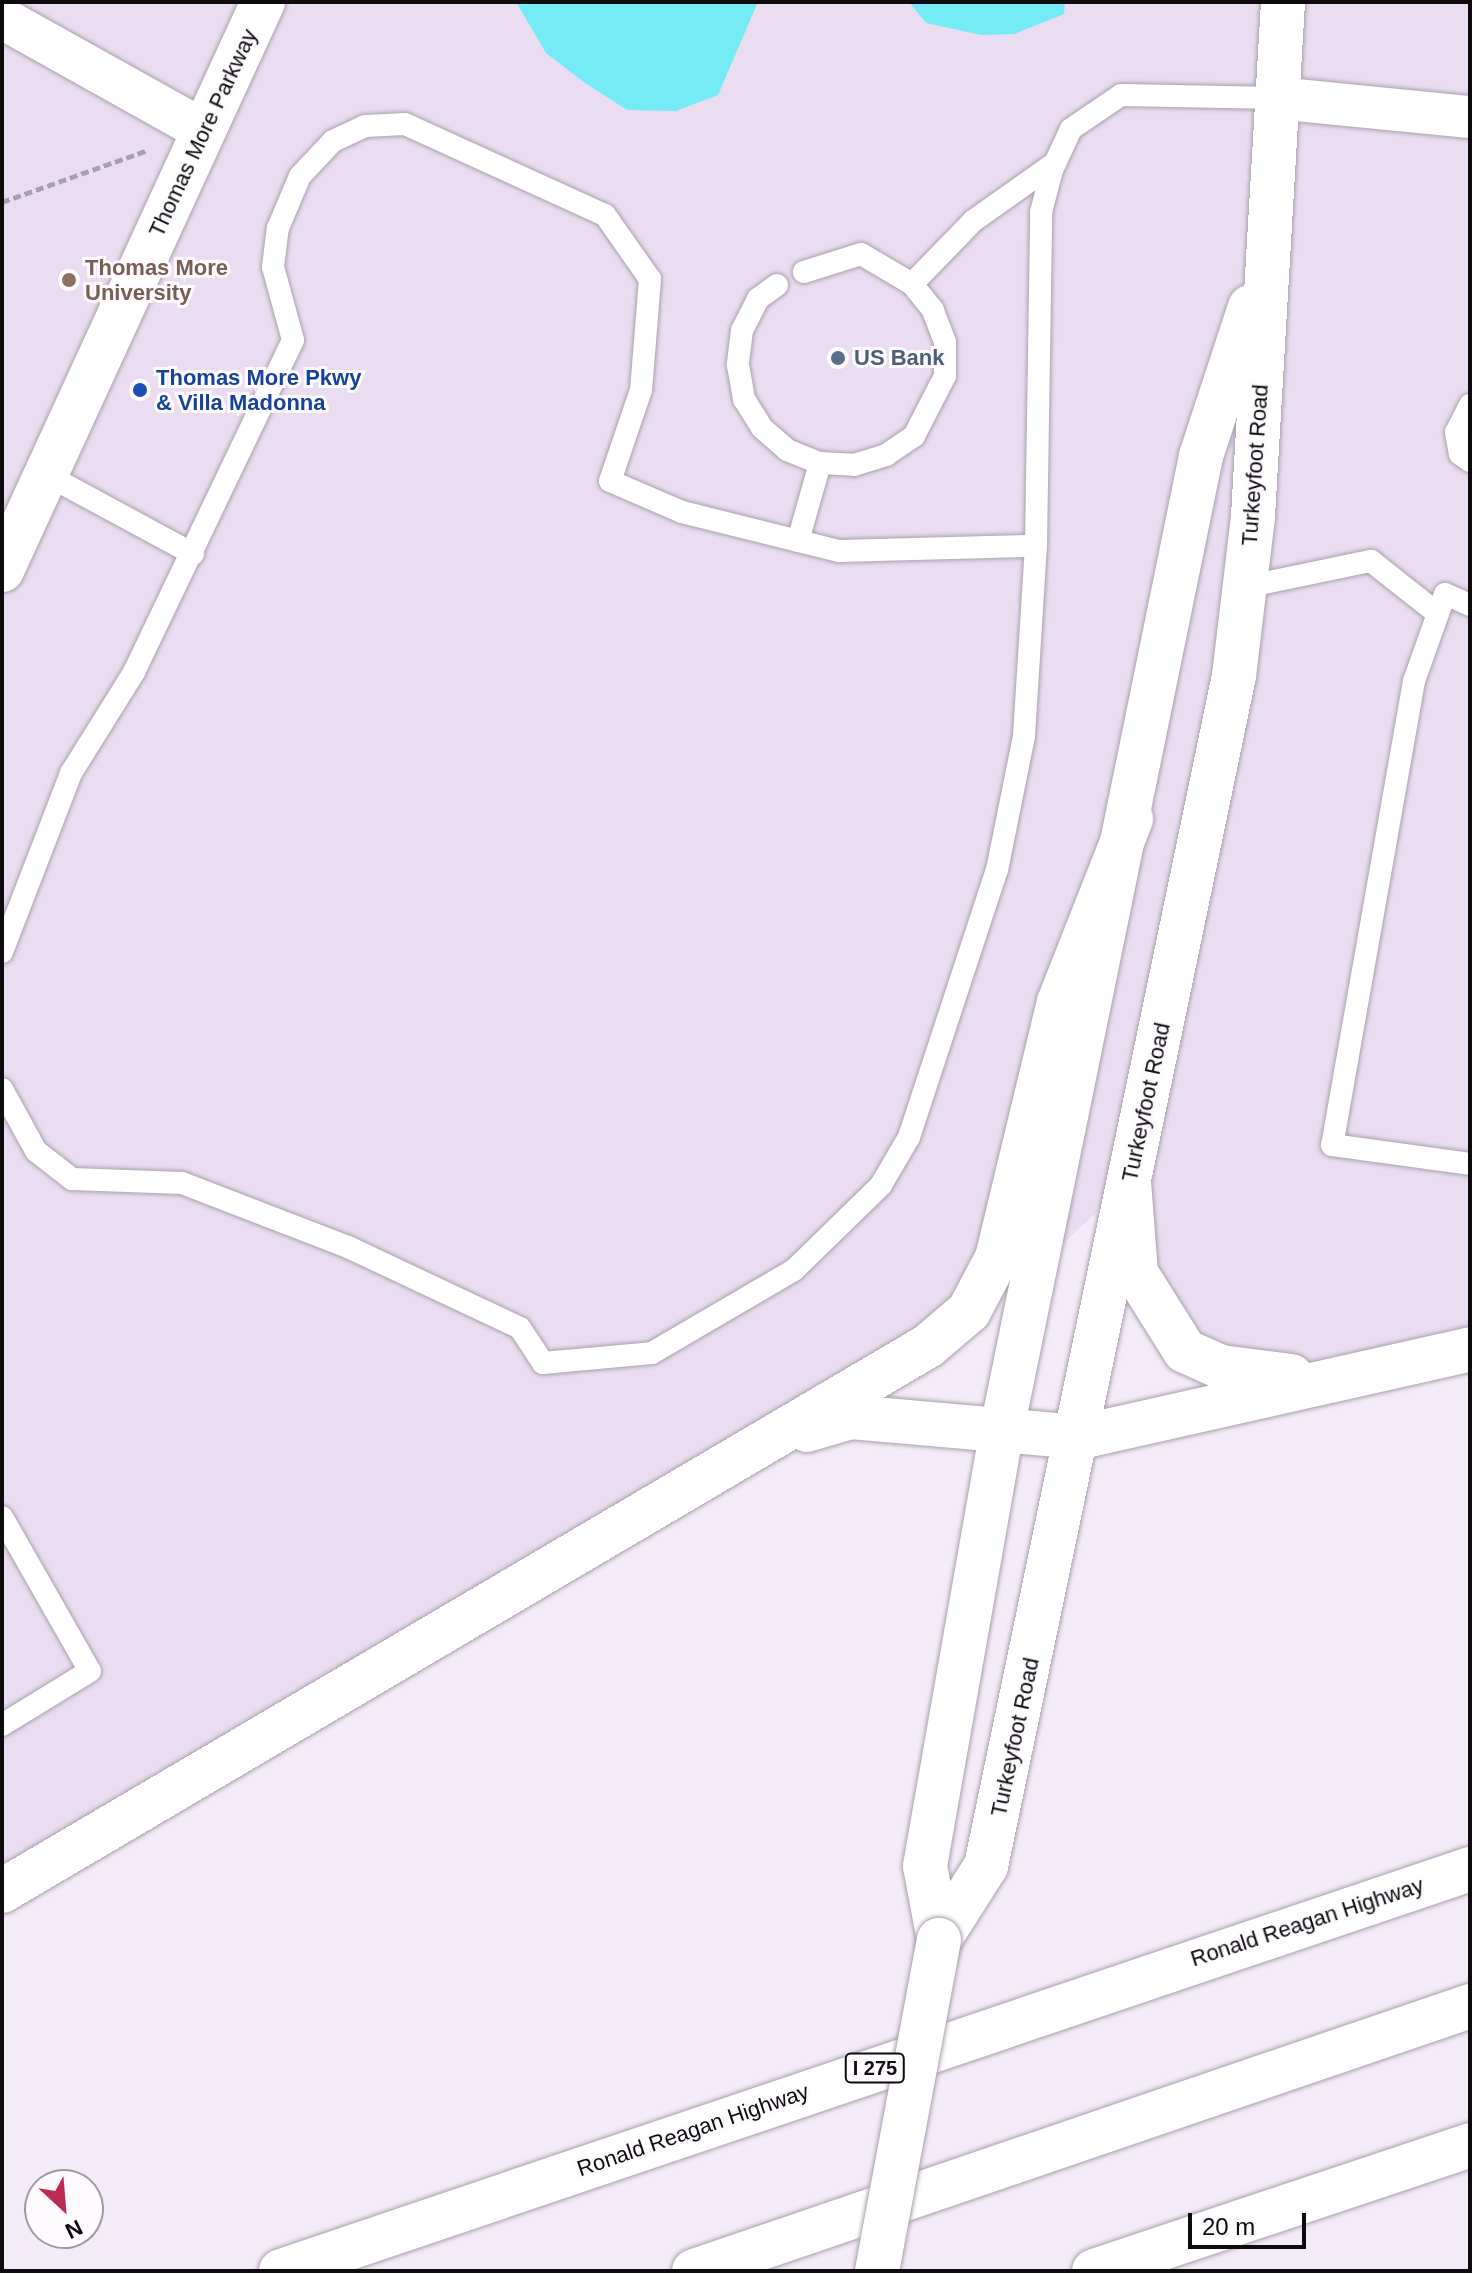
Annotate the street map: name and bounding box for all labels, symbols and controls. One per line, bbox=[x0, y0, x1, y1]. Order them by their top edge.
street label: Thomas More Parkway bbox=[143, 25, 263, 241]
place label: Thomas More University bbox=[85, 254, 228, 306]
marker: Thomas More University bbox=[60, 271, 78, 289]
place label: US Bank bbox=[854, 345, 944, 371]
marker: US Bank bbox=[829, 349, 847, 367]
place label: Thomas More Pkwy & Villa Madonna bbox=[156, 364, 361, 416]
marker: Thomas More Pkwy & Villa Madonna bbox=[131, 381, 149, 399]
street label: Turkeyfoot Road bbox=[1236, 383, 1274, 547]
street label: Turkeyfoot Road bbox=[1116, 1020, 1176, 1184]
street label: Turkeyfoot Road bbox=[985, 1655, 1045, 1819]
street label: Ronald Reagan Highway bbox=[1187, 1872, 1427, 1972]
road number: I 275 bbox=[843, 2052, 907, 2084]
street label: Ronald Reagan Highway bbox=[574, 2078, 812, 2182]
north arrow bbox=[24, 2169, 104, 2249]
scale bar bbox=[1192, 2197, 1310, 2247]
text: 20 m bbox=[1202, 2213, 1255, 2240]
text: N bbox=[61, 2215, 86, 2244]

